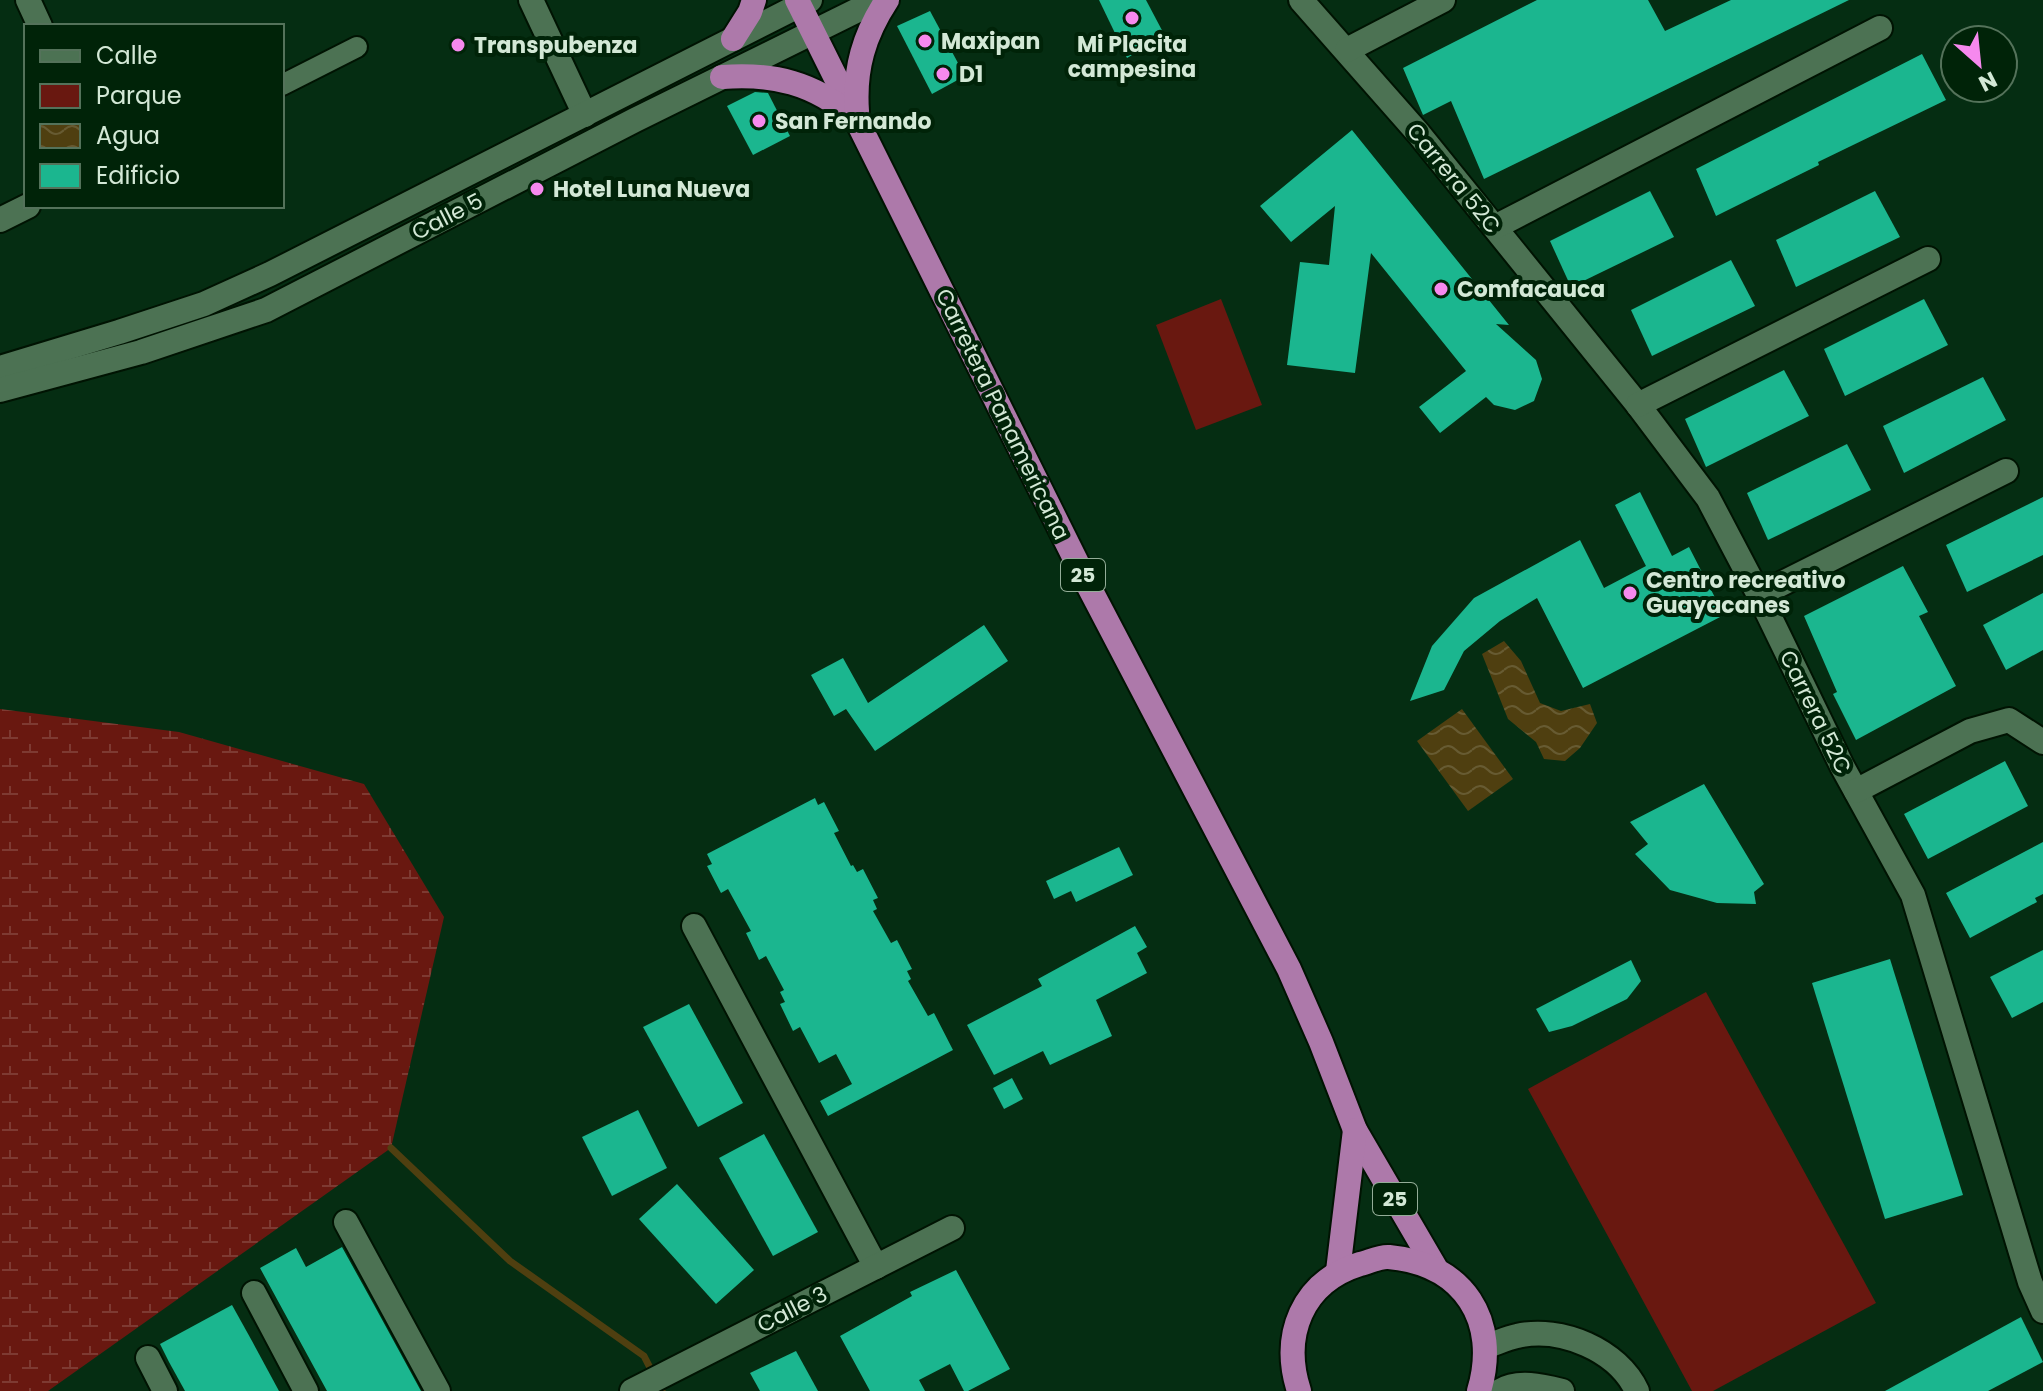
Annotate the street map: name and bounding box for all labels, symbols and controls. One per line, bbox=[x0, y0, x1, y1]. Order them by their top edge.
marker: Mi Placita campesina bbox=[1123, 9, 1141, 27]
legend bbox=[24, 24, 284, 208]
north arrow bbox=[1939, 24, 2019, 104]
place label: Maxipan bbox=[941, 26, 1040, 57]
place label: Mi Placita campesina bbox=[1068, 29, 1196, 85]
place label: Transpubenza bbox=[474, 30, 637, 61]
marker: Maxipan bbox=[916, 32, 934, 50]
marker: Transpubenza bbox=[449, 36, 467, 54]
text: Calle bbox=[96, 39, 157, 72]
place label: D1 bbox=[959, 59, 983, 90]
text: N bbox=[1973, 64, 2002, 99]
marker: D1 bbox=[934, 65, 952, 83]
text: Parque bbox=[96, 79, 182, 112]
place label: San Fernando bbox=[775, 106, 932, 137]
marker: San Fernando bbox=[750, 112, 768, 130]
street label: Carrera 52C bbox=[1399, 116, 1508, 240]
text: Agua bbox=[96, 119, 160, 152]
text: Edificio bbox=[96, 159, 180, 192]
place label: Hotel Luna Nueva bbox=[553, 174, 750, 205]
marker: Hotel Luna Nueva bbox=[528, 180, 546, 198]
street label: Calle 5 bbox=[406, 185, 488, 248]
place label: Comfacauca bbox=[1457, 274, 1605, 305]
marker: Comfacauca bbox=[1432, 280, 1450, 298]
street label: Carretera Panamericana bbox=[928, 283, 1077, 545]
road number: 25 bbox=[1061, 559, 1105, 591]
place label: Centro recreativo Guayacanes bbox=[1646, 565, 1846, 621]
marker: Centro recreativo Guayacanes bbox=[1621, 584, 1639, 602]
street label: Carrera 52C bbox=[1772, 645, 1859, 779]
road number: 25 bbox=[1373, 1183, 1417, 1215]
street label: Calle 3 bbox=[752, 1279, 833, 1340]

